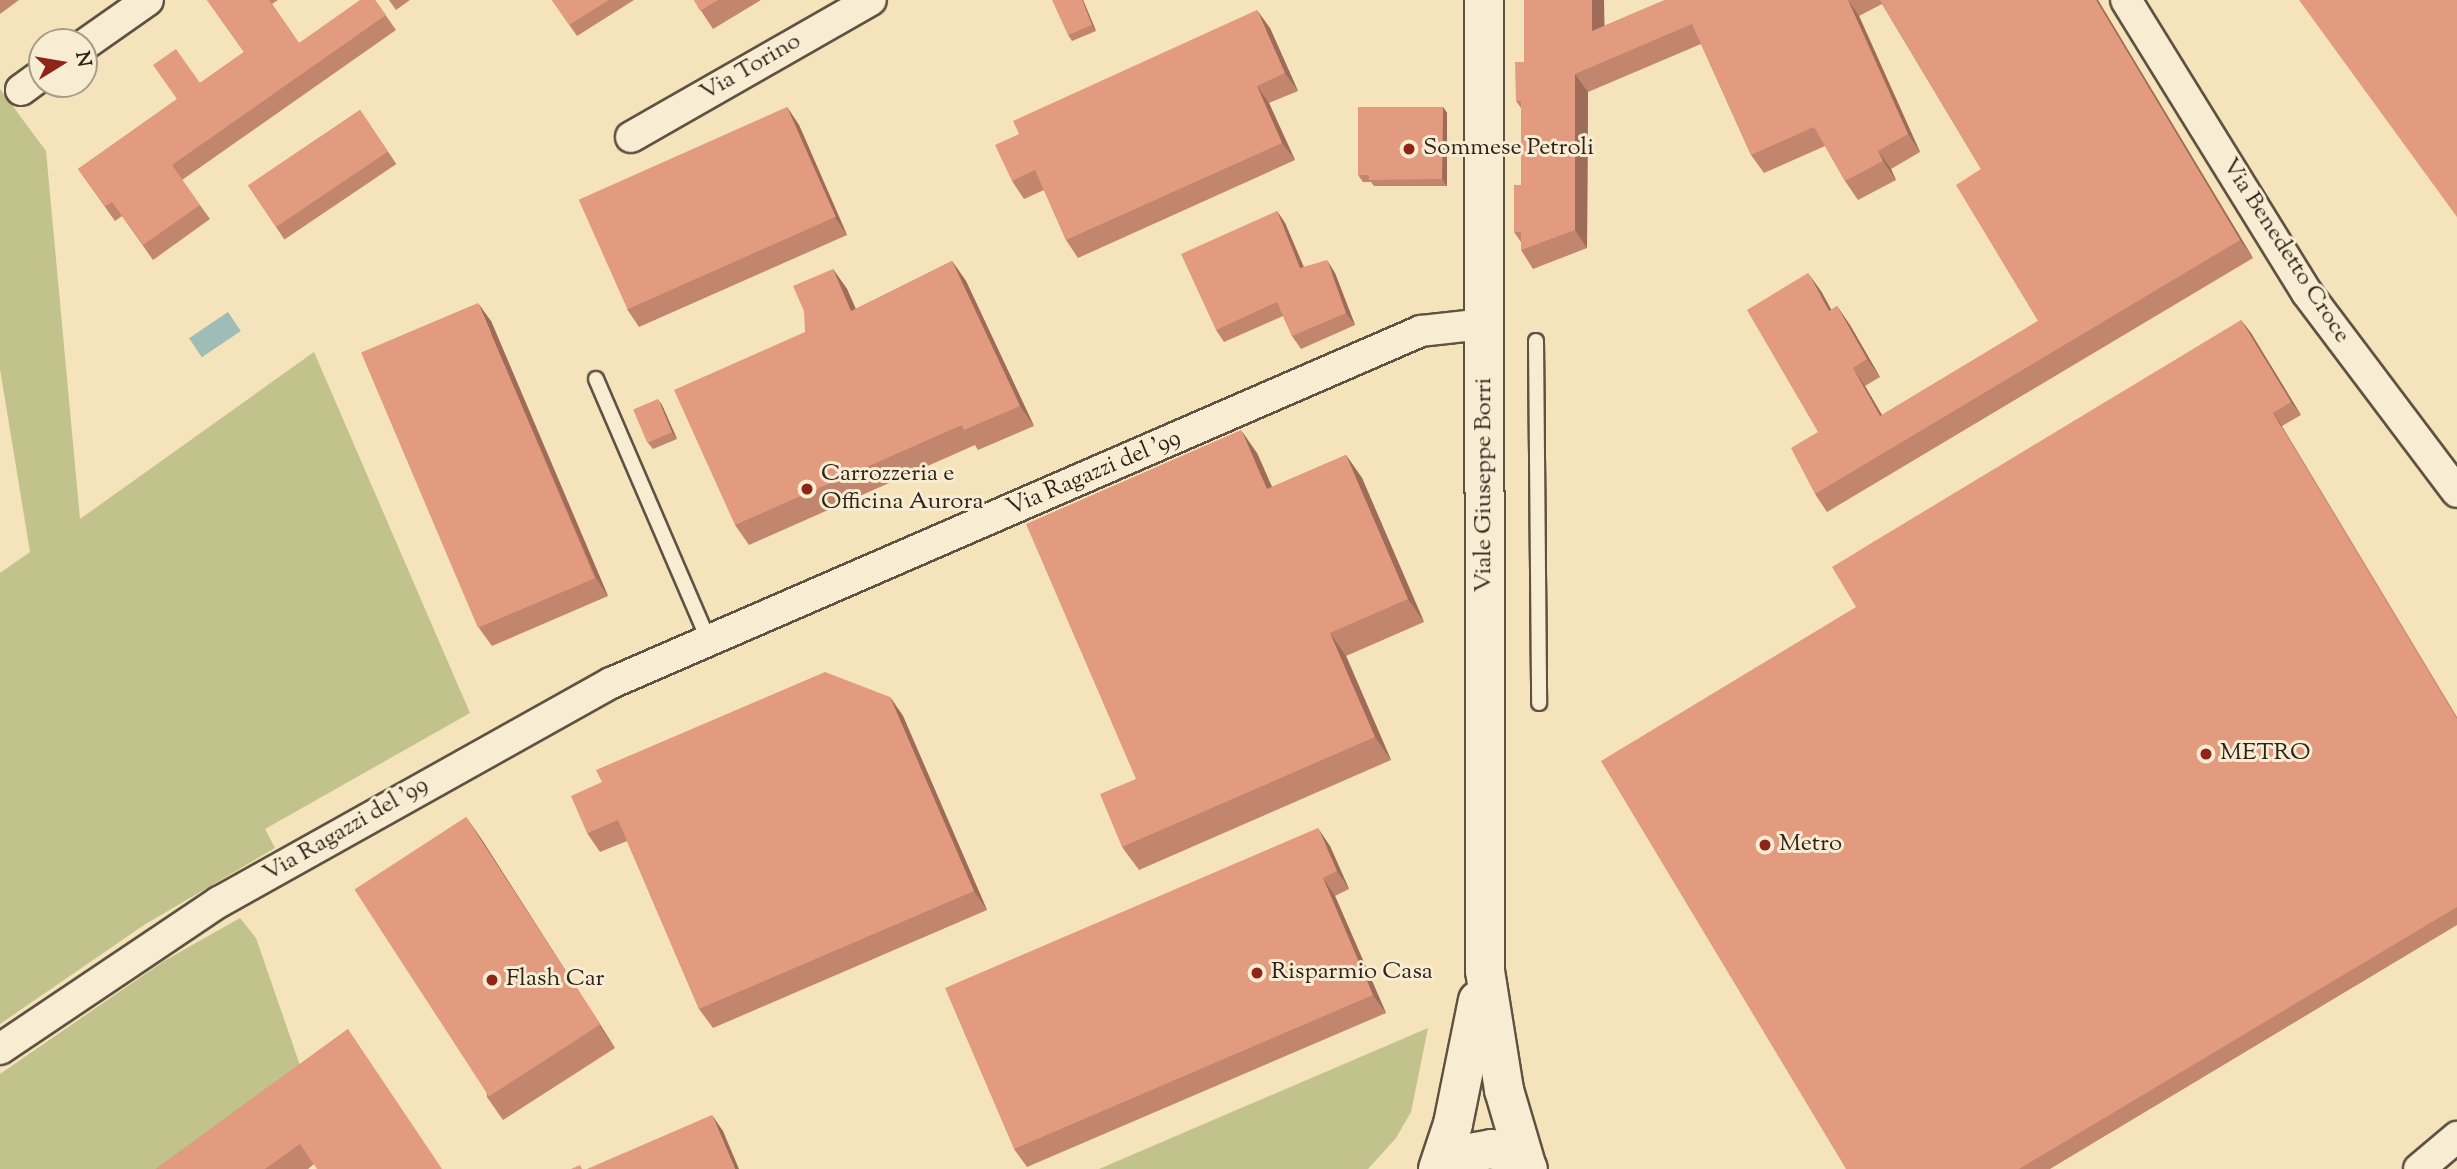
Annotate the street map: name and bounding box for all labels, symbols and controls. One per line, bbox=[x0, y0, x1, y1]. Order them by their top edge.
north arrow bbox=[28, 28, 98, 98]
street label: Via Torino bbox=[695, 28, 807, 108]
text: N bbox=[67, 49, 97, 69]
place label: Sommese Petroli bbox=[1423, 135, 1594, 163]
marker: Sommese Petroli bbox=[1401, 141, 1417, 157]
street label: Via Benedetto Croce bbox=[2214, 153, 2356, 349]
street label: Viale Giuseppe Borri bbox=[1471, 378, 1499, 592]
street label: Via Ragazzi del '99 bbox=[1003, 424, 1185, 524]
place label: Carrozzeria e Officina Aurora bbox=[821, 461, 983, 517]
marker: Carrozzeria e Officina Aurora bbox=[799, 481, 815, 497]
place label: METRO bbox=[2220, 740, 2310, 768]
marker: METRO bbox=[2198, 746, 2214, 762]
street label: Via Ragazzi del '99 bbox=[258, 771, 434, 889]
place label: Metro bbox=[1779, 831, 1842, 859]
marker: Metro bbox=[1757, 837, 1773, 853]
place label: Risparmio Casa bbox=[1271, 959, 1433, 987]
marker: Risparmio Casa bbox=[1249, 965, 1265, 981]
place label: Flash Car bbox=[506, 966, 604, 994]
marker: Flash Car bbox=[484, 972, 500, 988]

